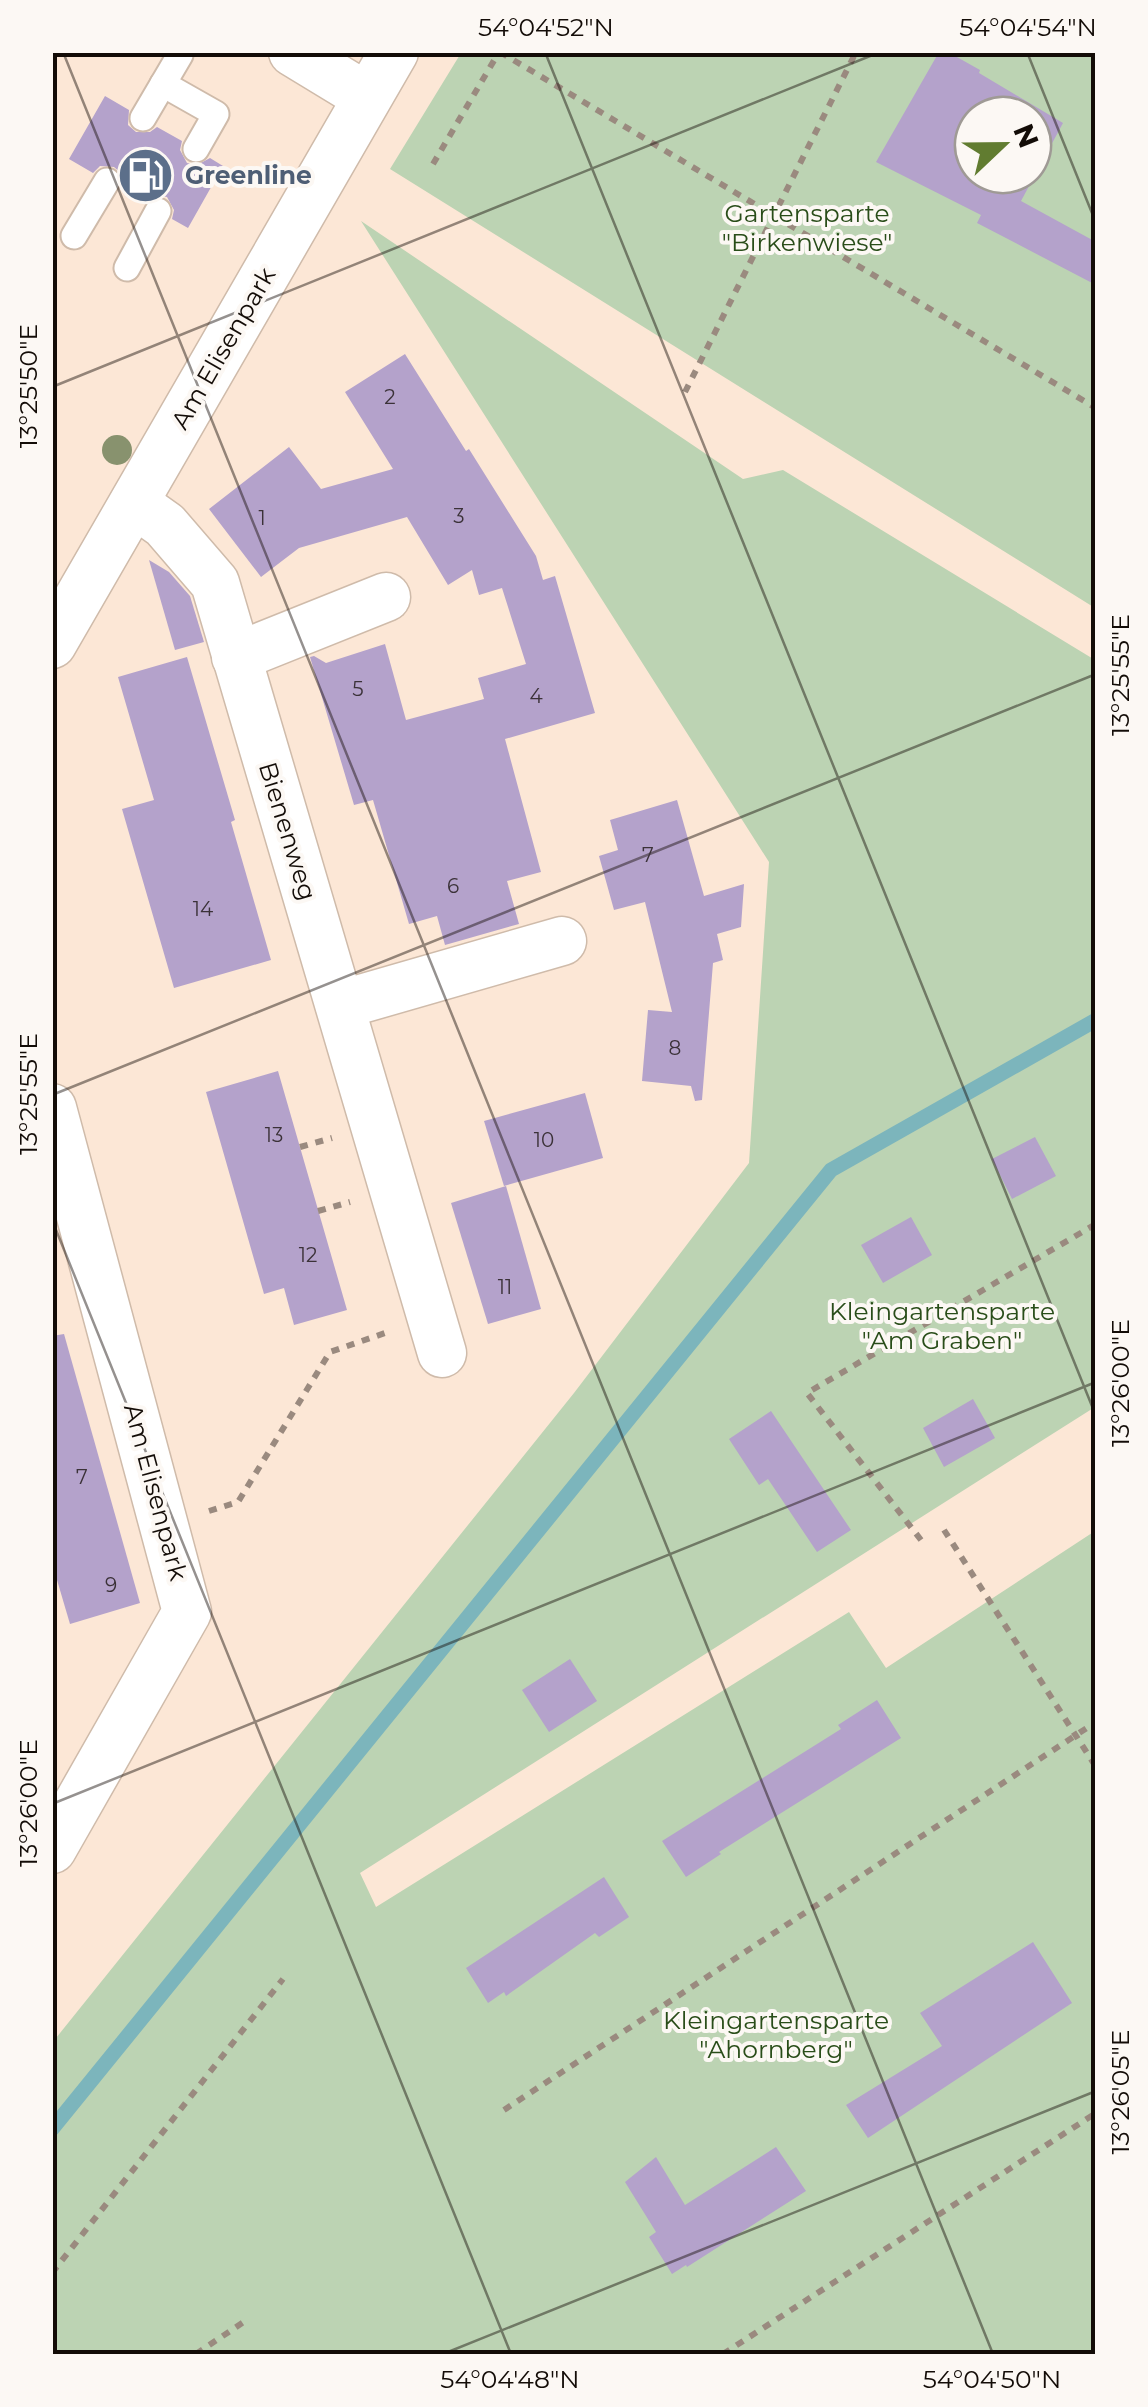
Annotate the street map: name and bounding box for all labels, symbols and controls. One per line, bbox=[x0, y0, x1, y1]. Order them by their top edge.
text: 54°04'52"N bbox=[478, 12, 614, 42]
text: 54°04'54"N bbox=[959, 12, 1097, 42]
north arrow bbox=[953, 95, 1053, 195]
text: N bbox=[1006, 119, 1046, 152]
fuel station icon: Greenline bbox=[116, 145, 176, 205]
place label: Greenline bbox=[185, 160, 312, 190]
park label: Gartensparte "Birkenwiese" bbox=[722, 198, 892, 257]
street label: Am Elisenpark bbox=[165, 262, 281, 434]
text: 13°25'50"E bbox=[13, 324, 43, 448]
house number: 2 bbox=[384, 385, 396, 409]
house number: 3 bbox=[453, 504, 465, 528]
house number: 1 bbox=[258, 506, 266, 530]
text: 13°25'55"E bbox=[1105, 614, 1135, 736]
house number: 5 bbox=[352, 677, 364, 701]
house number: 4 bbox=[529, 684, 543, 708]
street label: Bienenweg bbox=[253, 758, 323, 904]
house number: 7 bbox=[642, 843, 654, 867]
house number: 6 bbox=[447, 874, 459, 898]
house number: 14 bbox=[193, 897, 213, 921]
text: 13°25'55"E bbox=[13, 1033, 43, 1155]
house number: 8 bbox=[669, 1036, 681, 1060]
house number: 13 bbox=[265, 1123, 283, 1147]
house number: 10 bbox=[534, 1128, 554, 1152]
house number: 12 bbox=[299, 1243, 317, 1267]
house number: 11 bbox=[498, 1275, 512, 1299]
park label: Kleingartensparte "Am Graben" bbox=[829, 1296, 1055, 1355]
text: 13°26'00"E bbox=[1105, 1319, 1135, 1447]
street label: Am Elisenpark bbox=[118, 1400, 194, 1584]
house number: 7 bbox=[76, 1465, 88, 1489]
house number: 9 bbox=[105, 1573, 117, 1597]
text: 13°26'00"E bbox=[13, 1739, 43, 1867]
park label: Kleingartensparte "Ahornberg" bbox=[663, 2005, 889, 2064]
text: 13°26'05"E bbox=[1105, 2029, 1135, 2155]
text: 54°04'48"N bbox=[440, 2364, 580, 2394]
text: 54°04'50"N bbox=[923, 2364, 1061, 2394]

